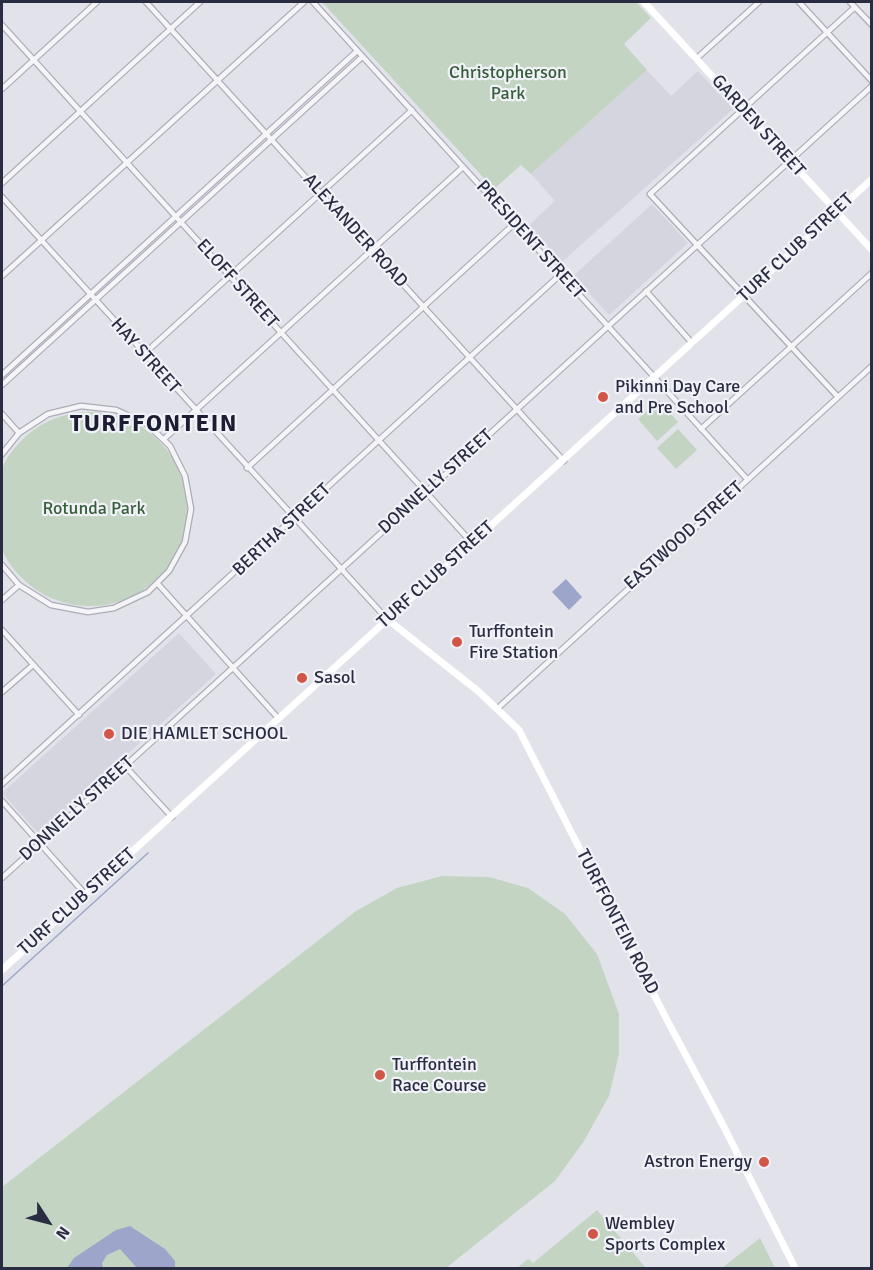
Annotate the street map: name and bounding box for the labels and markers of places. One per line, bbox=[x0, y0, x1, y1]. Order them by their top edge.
place label: Pikinni Day Care and Pre School bbox=[615, 376, 740, 418]
marker: Pikinni Day Care and Pre School bbox=[596, 390, 610, 404]
place label: Turffontein Fire Station bbox=[469, 621, 558, 664]
marker: Turffontein Fire Station bbox=[450, 635, 464, 649]
place label: Sasol bbox=[314, 667, 356, 689]
marker: Sasol bbox=[295, 671, 309, 685]
place label: DIE HAMLET SCHOOL bbox=[121, 723, 288, 745]
marker: DIE HAMLET SCHOOL bbox=[102, 727, 116, 741]
place label: Turffontein Race Course bbox=[392, 1054, 487, 1096]
marker: Turffontein Race Course bbox=[373, 1068, 387, 1082]
place label: Astron Energy bbox=[644, 1151, 752, 1173]
marker: Astron Energy bbox=[757, 1155, 771, 1169]
place label: Wembley Sports Complex bbox=[605, 1213, 725, 1256]
marker: Wembley Sports Complex bbox=[586, 1227, 600, 1241]

